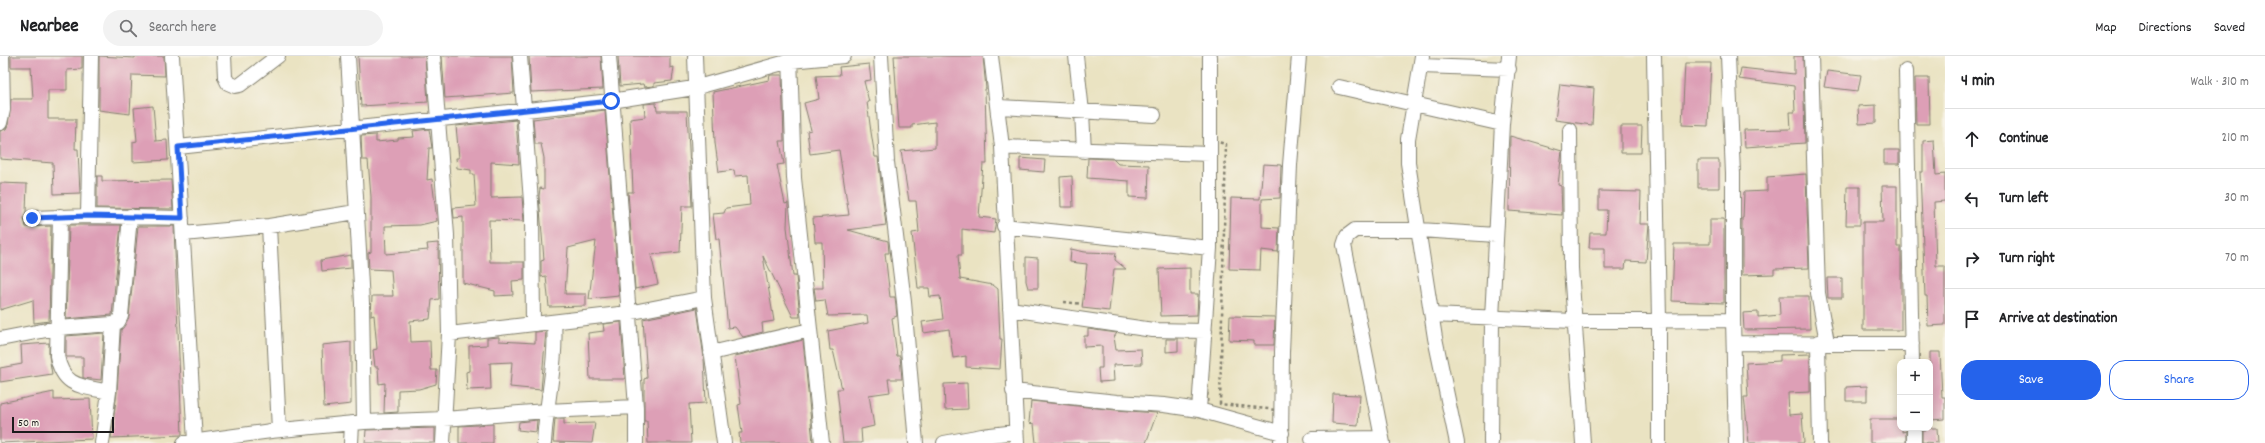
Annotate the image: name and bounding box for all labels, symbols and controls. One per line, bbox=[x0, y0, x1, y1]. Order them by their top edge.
search box bbox=[103, 10, 383, 46]
text: Nearbee bbox=[20, 14, 79, 41]
icon: search bbox=[117, 17, 139, 39]
text: Search here bbox=[149, 17, 216, 39]
text: Map bbox=[2095, 18, 2117, 38]
text: Directions bbox=[2139, 18, 2192, 38]
text: Saved bbox=[2214, 18, 2245, 38]
text: 4 min bbox=[1961, 70, 1995, 94]
text: Walk · 310 m bbox=[2190, 73, 2249, 92]
route start bbox=[602, 92, 620, 110]
icon: ahead bbox=[1961, 128, 1983, 150]
text: Continue bbox=[1999, 128, 2048, 150]
text: 210 m bbox=[2221, 129, 2249, 148]
icon: left bbox=[1961, 188, 1983, 210]
text: Turn left bbox=[1999, 188, 2048, 210]
text: 30 m bbox=[2224, 189, 2249, 208]
route end bbox=[23, 209, 41, 227]
icon: right bbox=[1961, 248, 1983, 270]
text: Turn right bbox=[1999, 248, 2055, 270]
text: 70 m bbox=[2225, 249, 2249, 268]
icon: arrive bbox=[1961, 308, 1983, 330]
text: Arrive at destination bbox=[1999, 308, 2117, 330]
map controls bbox=[1897, 359, 1933, 431]
button: + bbox=[1897, 359, 1933, 395]
button: Save bbox=[1961, 360, 2101, 400]
button: Share bbox=[2109, 360, 2249, 400]
button: − bbox=[1897, 395, 1933, 431]
scale bar bbox=[12, 415, 114, 434]
text: 50 m bbox=[18, 416, 39, 432]

